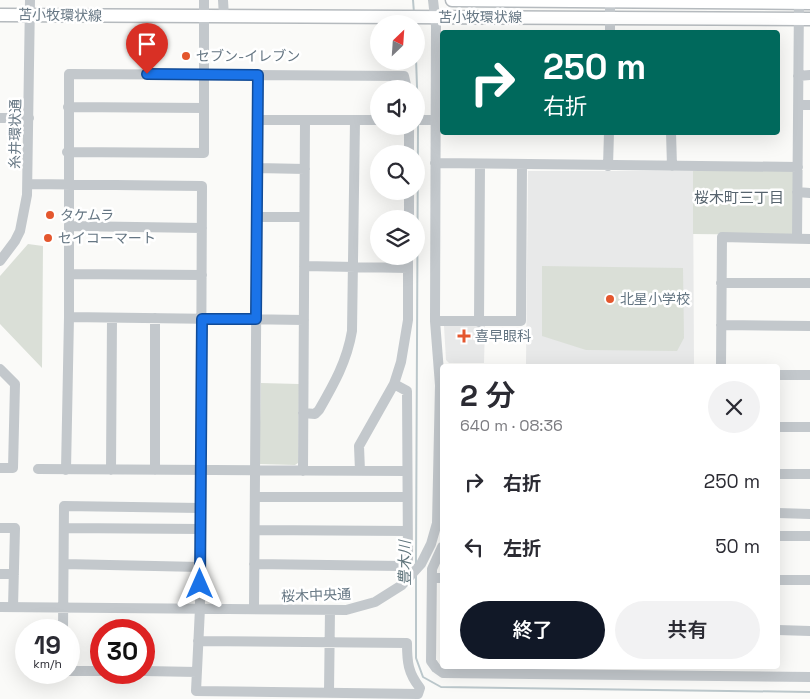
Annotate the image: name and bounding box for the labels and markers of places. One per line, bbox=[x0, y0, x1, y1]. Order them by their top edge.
pin bbox=[126, 23, 168, 74]
place label: セブン-イレブン bbox=[196, 47, 300, 65]
marker: セブン-イレブン bbox=[180, 50, 192, 62]
place label: タケムラ bbox=[60, 206, 114, 224]
marker: タケムラ bbox=[44, 209, 56, 221]
place label: セイコーマート bbox=[58, 229, 156, 247]
marker: セイコーマート bbox=[42, 232, 54, 244]
place label: 北星小学校 bbox=[620, 290, 690, 308]
marker: 北星小学校 bbox=[604, 293, 616, 305]
place label: 喜早眼科 bbox=[475, 327, 531, 345]
marker: 喜早眼科 bbox=[457, 329, 471, 343]

